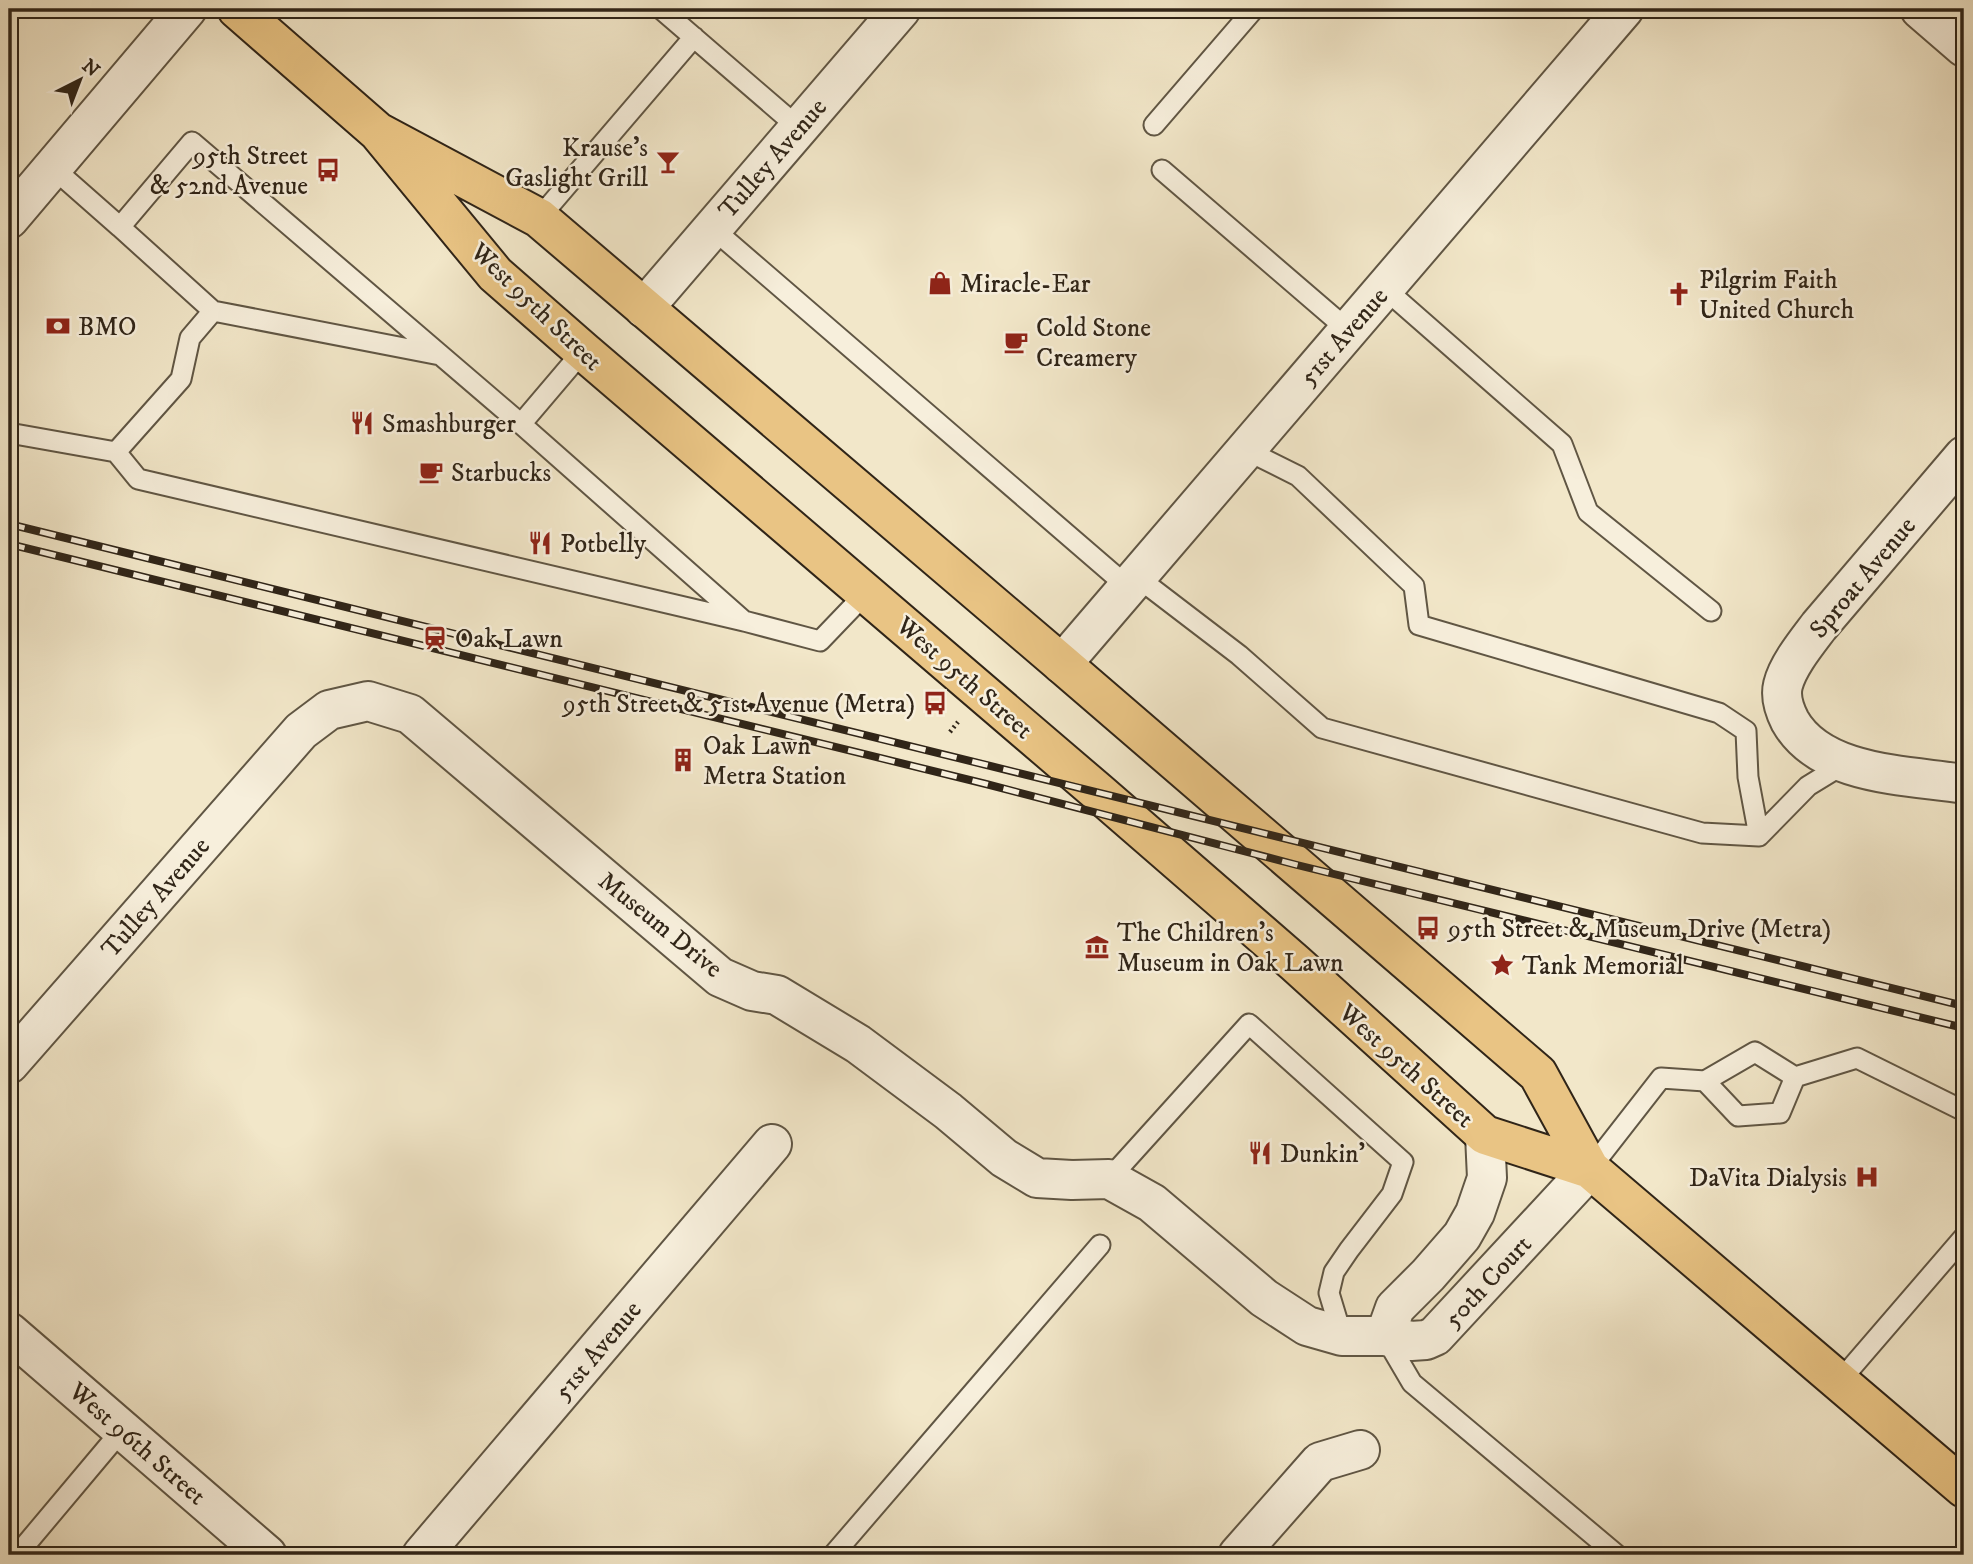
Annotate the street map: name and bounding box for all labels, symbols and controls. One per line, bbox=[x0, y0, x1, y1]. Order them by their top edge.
north arrow bbox=[46, 46, 116, 116]
text: N bbox=[77, 55, 104, 83]
street label: Tulley Avenue bbox=[712, 92, 835, 226]
place label: Krause's Gaslight Grill bbox=[505, 132, 648, 195]
place label: 95th Street & 52nd Avenue bbox=[150, 140, 308, 203]
bar icon: Krause's Gaslight Grill bbox=[654, 148, 682, 176]
bus stop icon: 95th Street & 52nd Avenue bbox=[314, 156, 342, 184]
street label: West 95th Street bbox=[462, 235, 609, 378]
place label: Pilgrim Faith United Church bbox=[1699, 264, 1854, 327]
place label: Miracle-Ear bbox=[960, 268, 1091, 301]
shop icon: Miracle-Ear bbox=[926, 269, 954, 297]
church icon: Pilgrim Faith United Church bbox=[1665, 280, 1693, 308]
street label: 51st Avenue bbox=[1292, 281, 1396, 393]
place label: BMO bbox=[78, 311, 136, 344]
bank icon: BMO bbox=[44, 312, 72, 340]
place label: Cold Stone Creamery bbox=[1036, 312, 1151, 375]
cafe icon: Cold Stone Creamery bbox=[1002, 328, 1030, 356]
place label: Smashburger bbox=[382, 408, 516, 441]
restaurant icon: Smashburger bbox=[348, 409, 376, 437]
place label: Starbucks bbox=[451, 457, 551, 490]
cafe icon: Starbucks bbox=[417, 458, 445, 486]
street label: Sproat Avenue bbox=[1803, 510, 1924, 646]
place label: Potbelly bbox=[560, 528, 647, 561]
restaurant icon: Potbelly bbox=[526, 529, 554, 557]
street label: West 95th Street bbox=[888, 609, 1039, 747]
place label: Oak Lawn bbox=[455, 623, 563, 656]
station icon: Oak Lawn bbox=[421, 624, 449, 652]
place label: 95th Street & 51st Avenue (Metra) bbox=[561, 688, 915, 721]
bus stop icon: 95th Street & 51st Avenue (Metra) bbox=[921, 689, 949, 717]
place label: Oak Lawn Metra Station bbox=[703, 730, 846, 793]
building icon: Oak Lawn Metra Station bbox=[669, 746, 697, 774]
street label: Tulley Avenue bbox=[95, 831, 218, 965]
street label: Museum Drive bbox=[591, 865, 729, 985]
place label: 95th Street & Museum Drive (Metra) bbox=[1446, 913, 1831, 946]
bus stop icon: 95th Street & Museum Drive (Metra) bbox=[1414, 914, 1442, 942]
place label: The Children's Museum in Oak Lawn bbox=[1117, 917, 1344, 980]
museum icon: The Children's Museum in Oak Lawn bbox=[1083, 933, 1111, 961]
place label: Tank Memorial bbox=[1522, 950, 1684, 983]
place icon: Tank Memorial bbox=[1488, 951, 1516, 979]
street label: West 95th Street bbox=[1331, 996, 1481, 1136]
place label: Dunkin' bbox=[1280, 1138, 1365, 1171]
restaurant icon: Dunkin' bbox=[1246, 1139, 1274, 1167]
place label: DaVita Dialysis bbox=[1689, 1162, 1847, 1195]
hospital icon: DaVita Dialysis bbox=[1853, 1163, 1881, 1191]
street label: 50th Court bbox=[1437, 1229, 1539, 1335]
street label: 51st Avenue bbox=[547, 1294, 649, 1408]
street label: West 96th Street bbox=[61, 1375, 213, 1513]

